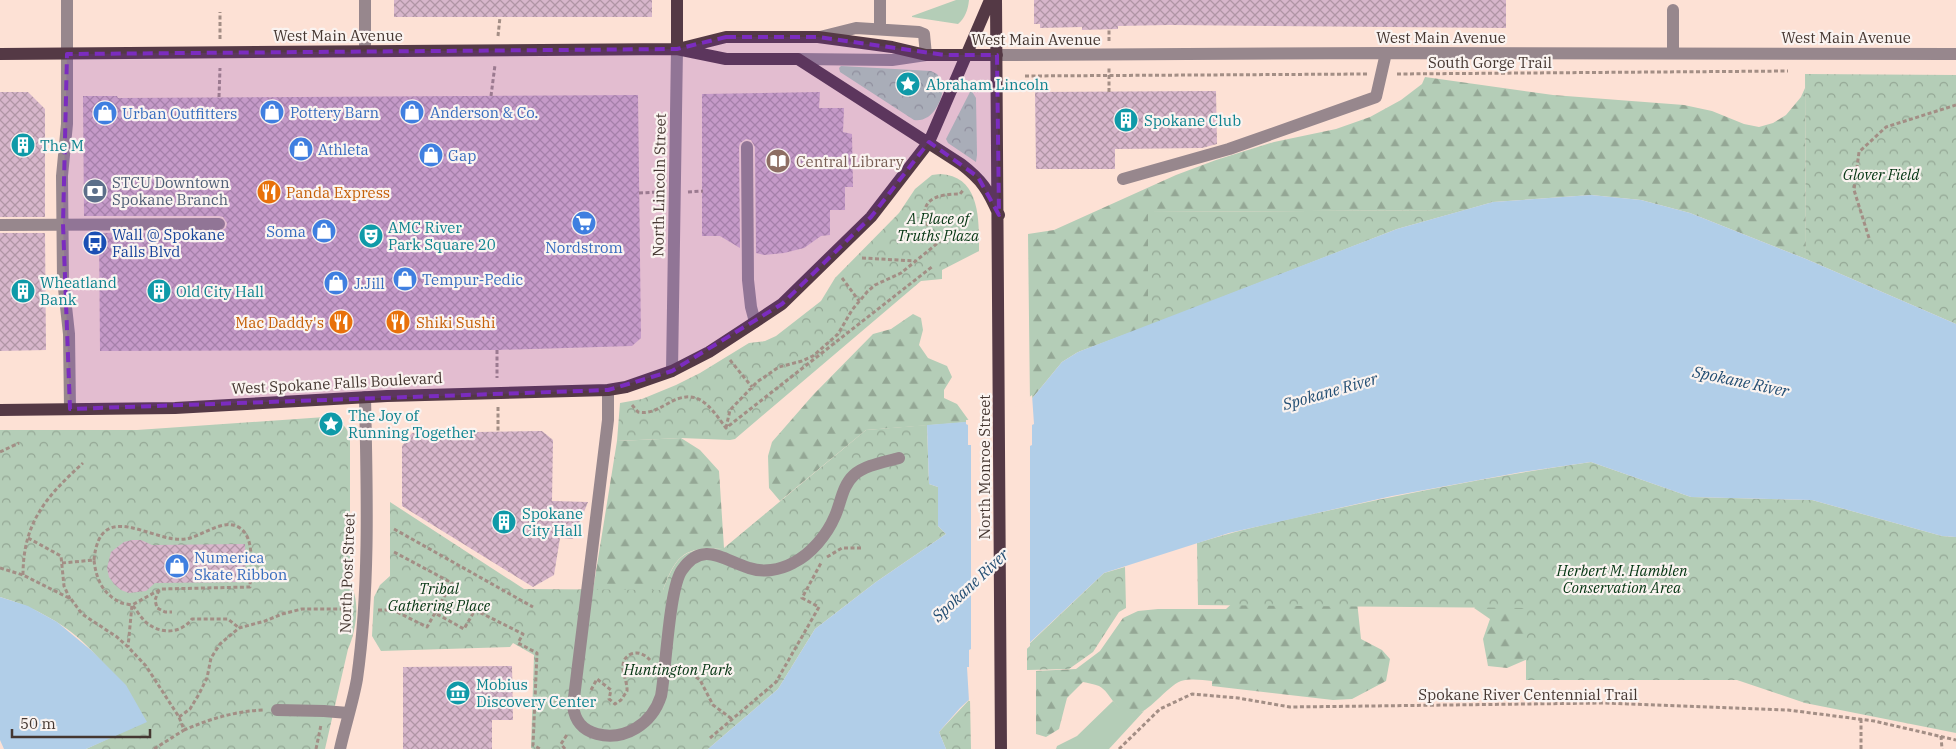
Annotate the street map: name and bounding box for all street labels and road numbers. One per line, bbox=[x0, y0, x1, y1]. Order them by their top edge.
street label: West Main Avenue bbox=[273, 26, 403, 45]
street label: West Main Avenue bbox=[1376, 28, 1506, 47]
street label: West Main Avenue bbox=[1781, 28, 1911, 47]
street label: West Main Avenue bbox=[971, 30, 1101, 49]
street label: South Gorge Trail bbox=[1428, 53, 1552, 72]
street label: North Lincoln Street bbox=[648, 113, 670, 257]
street label: West Spokane Falls Boulevard bbox=[231, 368, 443, 398]
street label: North Monroe Street bbox=[975, 394, 994, 540]
street label: North Post Street bbox=[335, 512, 359, 634]
street label: Spokane River Centennial Trail bbox=[1418, 685, 1638, 704]

